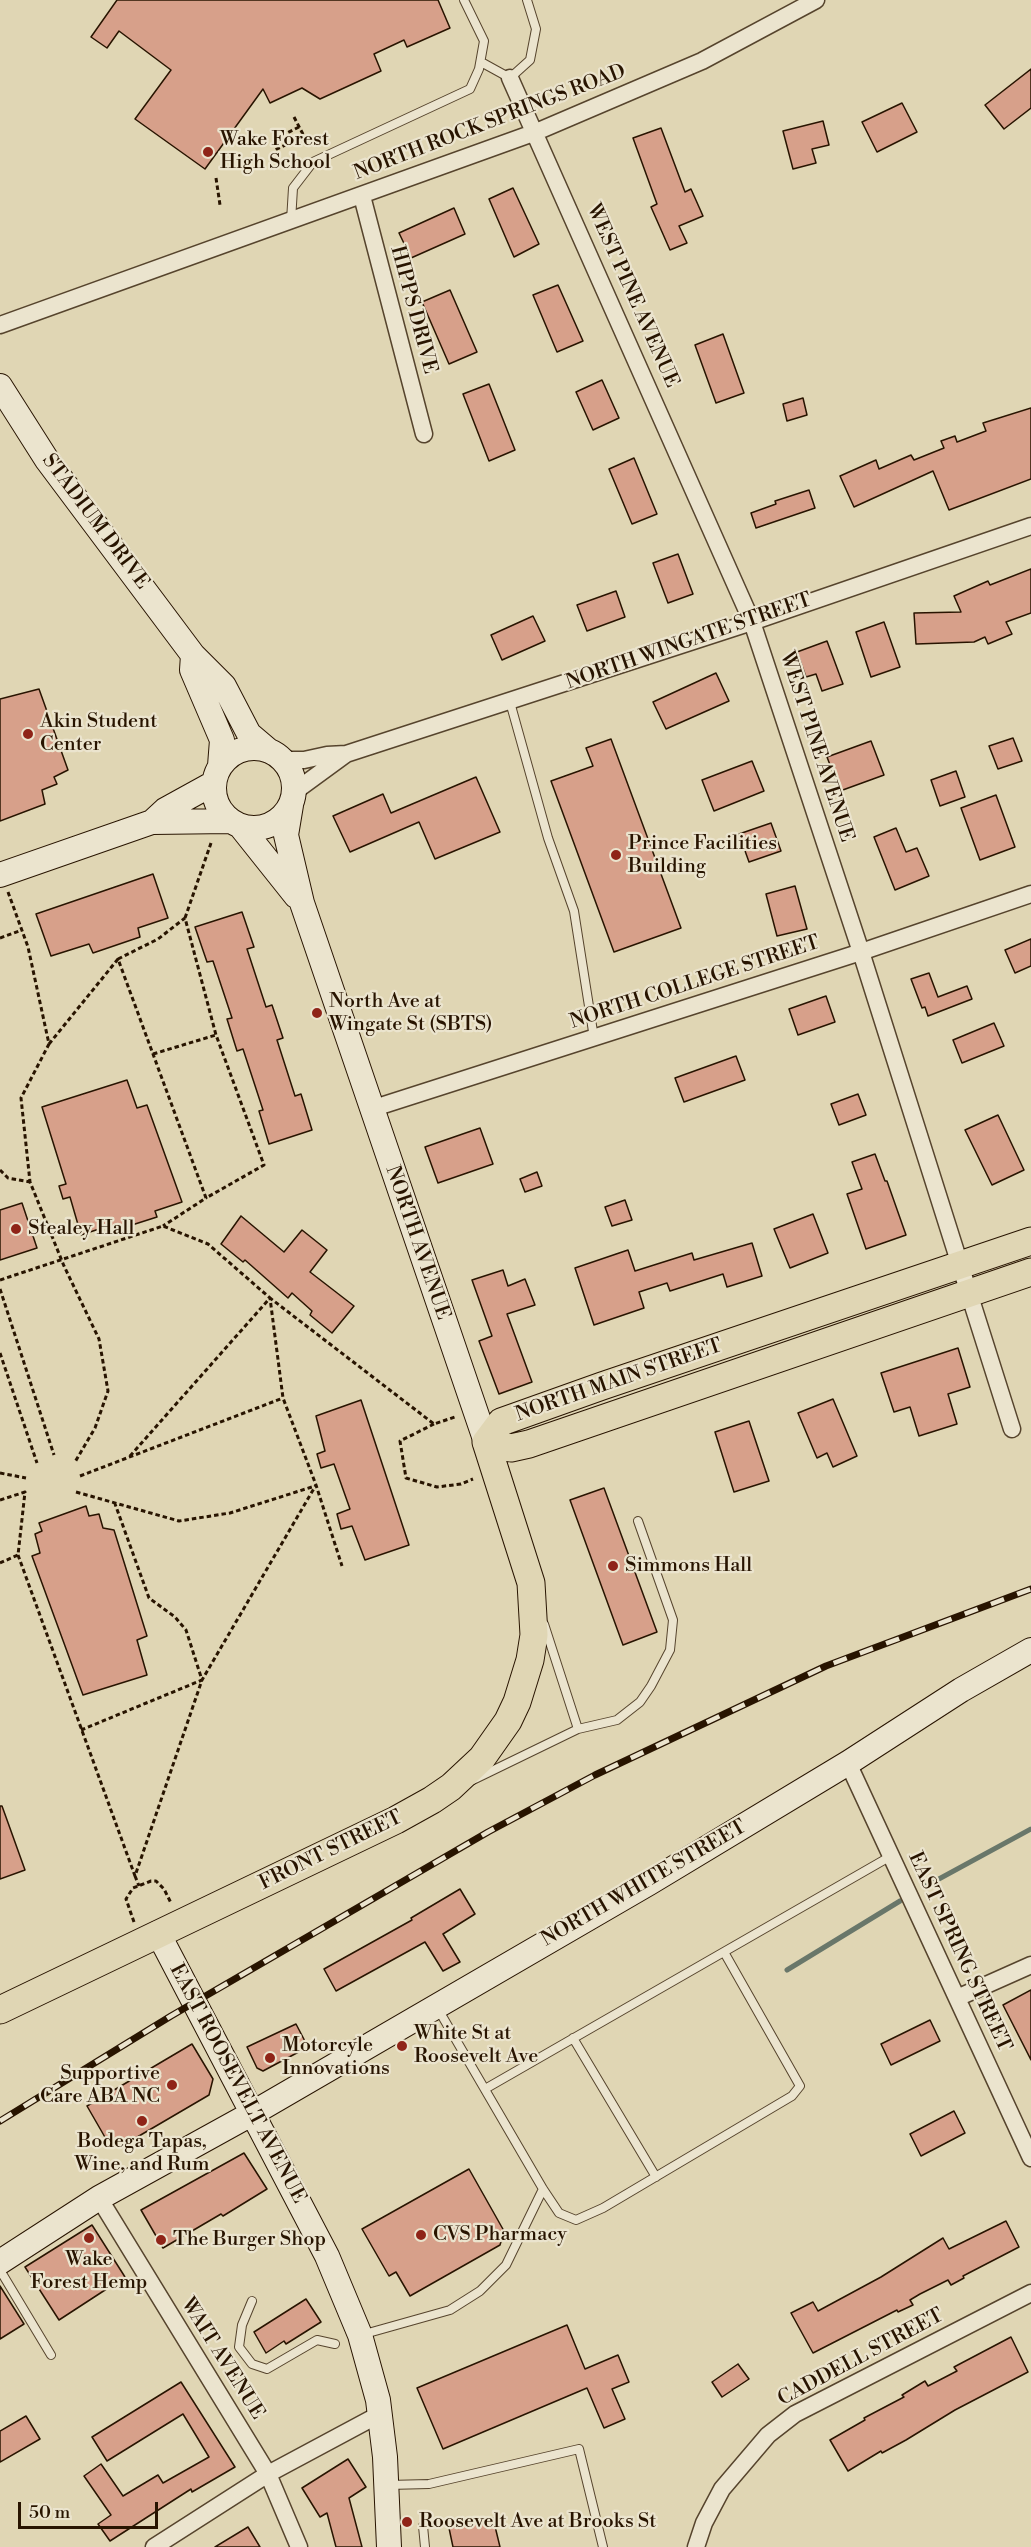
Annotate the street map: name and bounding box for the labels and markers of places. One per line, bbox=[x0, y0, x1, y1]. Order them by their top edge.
place label: Wake Forest High School bbox=[220, 128, 331, 175]
marker: Wake Forest High School bbox=[201, 145, 215, 159]
place label: Akin Student Center bbox=[40, 710, 157, 757]
marker: Akin Student Center bbox=[21, 727, 35, 741]
place label: Prince Facilities Building bbox=[628, 832, 777, 879]
marker: Prince Facilities Building bbox=[609, 848, 623, 862]
place label: North Ave at Wingate St (SBTS) bbox=[329, 990, 492, 1037]
marker: North Ave at Wingate St (SBTS) bbox=[310, 1006, 324, 1020]
place label: Stealey Hall bbox=[28, 1217, 134, 1241]
marker: Stealey Hall bbox=[9, 1222, 23, 1236]
place label: Simmons Hall bbox=[625, 1554, 752, 1578]
marker: Simmons Hall bbox=[606, 1559, 620, 1573]
place label: White St at Roosevelt Ave bbox=[414, 2022, 538, 2069]
place label: Motorcyle Innovations bbox=[282, 2034, 390, 2081]
marker: White St at Roosevelt Ave bbox=[395, 2039, 409, 2053]
marker: Motorcyle Innovations bbox=[263, 2051, 277, 2065]
place label: Supportive Care ABA NC bbox=[40, 2062, 160, 2109]
marker: Supportive Care ABA NC bbox=[165, 2078, 179, 2092]
marker: Bodega Tapas, Wine, and Rum bbox=[135, 2114, 149, 2128]
place label: Bodega Tapas, Wine, and Rum bbox=[74, 2130, 210, 2177]
place label: CVS Pharmacy bbox=[433, 2223, 567, 2247]
place label: The Burger Shop bbox=[173, 2228, 326, 2252]
marker: CVS Pharmacy bbox=[414, 2228, 428, 2242]
marker: Wake Forest Hemp bbox=[82, 2231, 96, 2245]
marker: The Burger Shop bbox=[154, 2233, 168, 2247]
place label: Wake Forest Hemp bbox=[31, 2248, 147, 2295]
place label: Roosevelt Ave at Brooks St bbox=[419, 2510, 656, 2534]
marker: Roosevelt Ave at Brooks St bbox=[400, 2515, 414, 2529]

